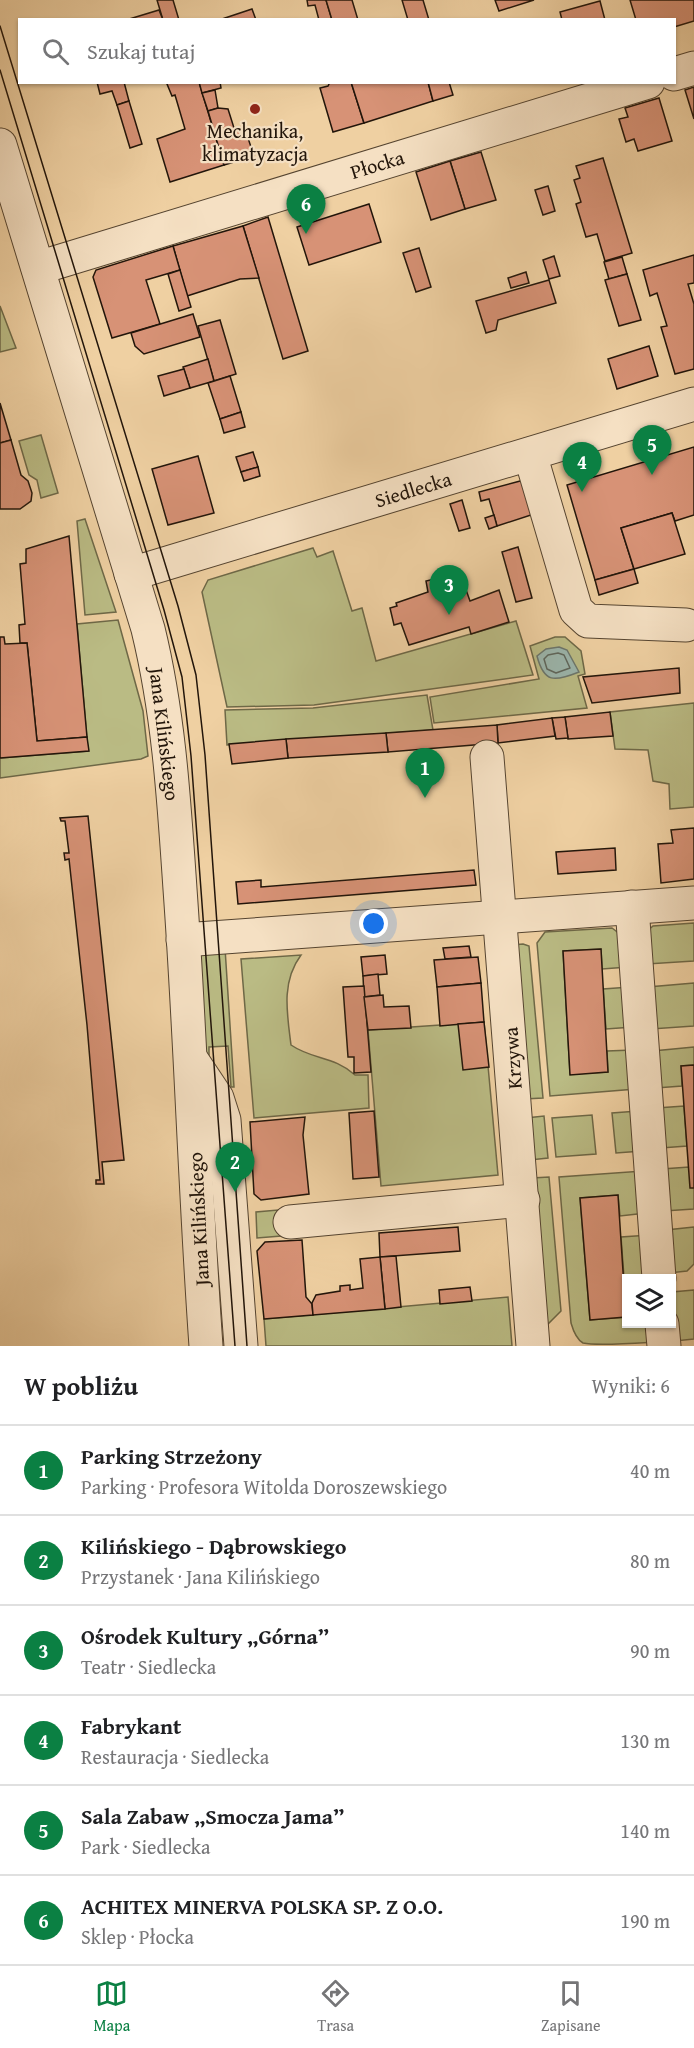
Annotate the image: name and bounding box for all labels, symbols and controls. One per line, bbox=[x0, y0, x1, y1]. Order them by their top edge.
search box bbox=[18, 18, 676, 84]
icon: search bbox=[39, 35, 72, 68]
text: Szukaj tutaj bbox=[87, 35, 195, 67]
marker: Mechanika, klimatyzacja bbox=[248, 102, 262, 116]
place label: Mechanika, klimatyzacja bbox=[202, 116, 309, 168]
street label: Płocka bbox=[346, 142, 408, 186]
pin: 6 bbox=[286, 184, 326, 234]
pin: 5 bbox=[632, 426, 672, 475]
pin: 4 bbox=[562, 442, 602, 492]
street label: Siedlecka bbox=[371, 463, 455, 514]
pin: 3 bbox=[430, 566, 468, 615]
street label: Jana Kilińskiego bbox=[142, 663, 188, 802]
pin: 1 bbox=[406, 748, 444, 798]
your location bbox=[359, 909, 388, 938]
street label: Krzywa bbox=[495, 1025, 529, 1090]
pin: 2 bbox=[216, 1142, 254, 1192]
street label: Jana Kilińskiego bbox=[180, 1151, 216, 1290]
map controls bbox=[622, 1274, 676, 1328]
button: layers bbox=[622, 1274, 676, 1328]
text: W pobliżu bbox=[24, 1366, 138, 1405]
text: Wyniki: 6 bbox=[592, 1371, 670, 1400]
text: Parking Strzeżony bbox=[81, 1440, 262, 1472]
text: 1 bbox=[38, 1456, 49, 1485]
text: 40 m bbox=[630, 1456, 670, 1485]
text: Parking · Profesora Witolda Doroszewskiego bbox=[81, 1472, 447, 1501]
text: Kilińskiego - Dąbrowskiego bbox=[81, 1530, 346, 1562]
text: 2 bbox=[38, 1546, 49, 1575]
text: 80 m bbox=[630, 1546, 670, 1575]
text: Przystanek · Jana Kilińskiego bbox=[81, 1562, 320, 1591]
text: Ośrodek Kultury „Górna” bbox=[81, 1620, 329, 1652]
text: 3 bbox=[38, 1636, 49, 1665]
text: 90 m bbox=[630, 1636, 670, 1665]
text: Teatr · Siedlecka bbox=[81, 1652, 216, 1681]
text: Fabrykant bbox=[81, 1710, 181, 1742]
text: 4 bbox=[38, 1726, 49, 1755]
text: 130 m bbox=[620, 1726, 670, 1755]
text: Restauracja · Siedlecka bbox=[81, 1742, 269, 1771]
text: Sala Zabaw „Smocza Jama” bbox=[81, 1800, 344, 1832]
text: 5 bbox=[38, 1816, 49, 1845]
text: 140 m bbox=[620, 1816, 670, 1845]
text: Park · Siedlecka bbox=[81, 1832, 210, 1861]
text: ACHITEX MINERVA POLSKA SP. Z O.O. bbox=[81, 1890, 443, 1922]
text: 6 bbox=[38, 1906, 49, 1935]
text: 190 m bbox=[620, 1906, 670, 1935]
text: Sklep · Płocka bbox=[81, 1922, 194, 1951]
tab: Mapa bbox=[93, 1977, 130, 2037]
tab: Trasa bbox=[317, 1977, 354, 2037]
tab: Zapisane bbox=[541, 1977, 601, 2037]

